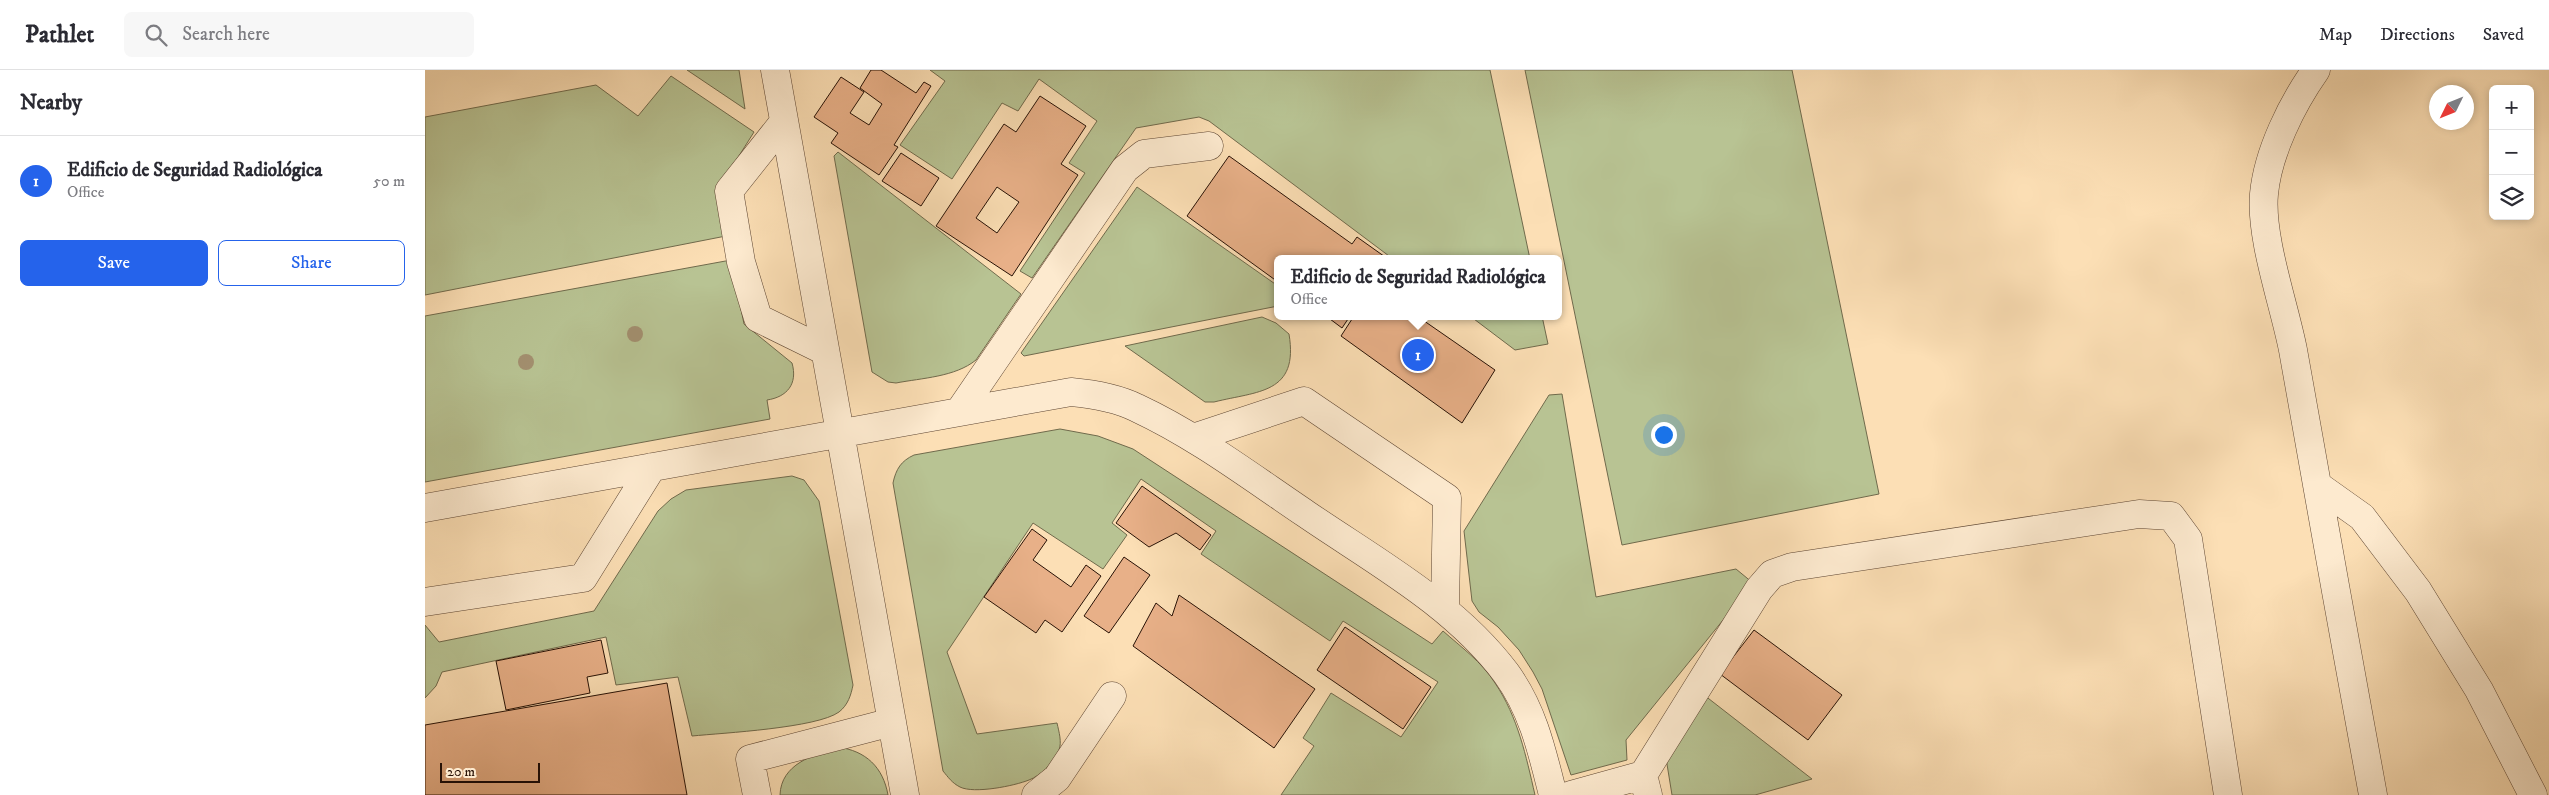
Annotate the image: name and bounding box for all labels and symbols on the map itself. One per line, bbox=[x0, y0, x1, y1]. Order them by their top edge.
north arrow bbox=[2429, 85, 2474, 130]
pin: 1 bbox=[1402, 336, 1434, 374]
your location bbox=[1651, 422, 1677, 448]
scale bar bbox=[440, 760, 540, 783]

